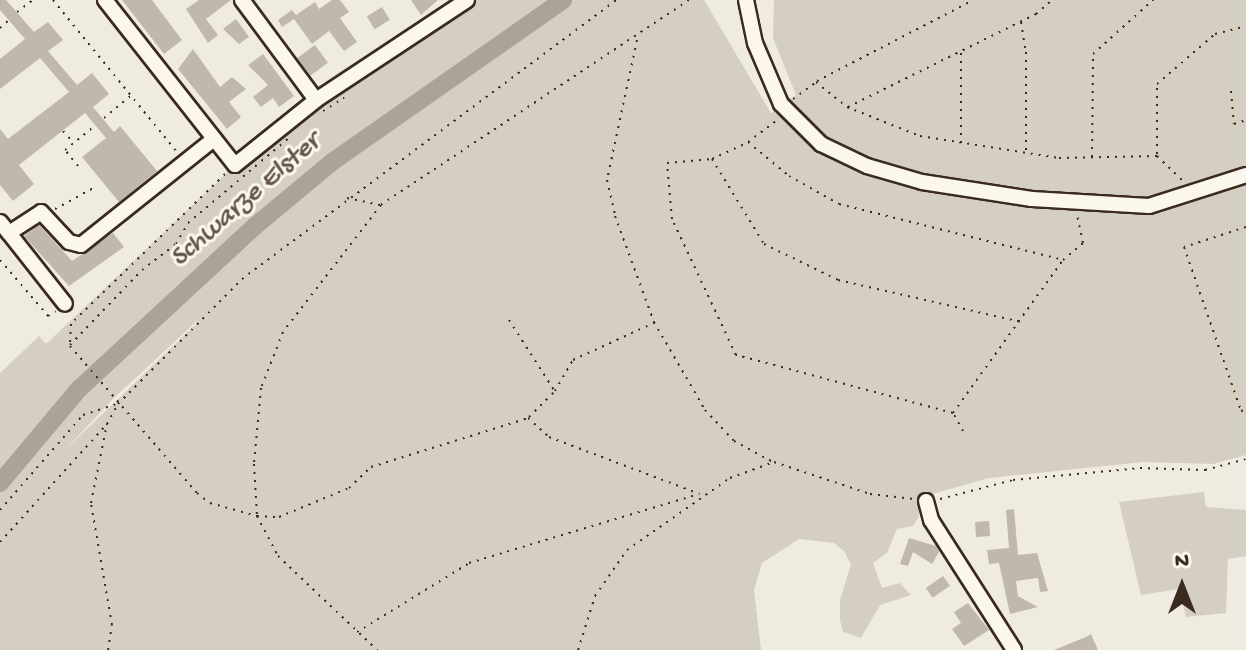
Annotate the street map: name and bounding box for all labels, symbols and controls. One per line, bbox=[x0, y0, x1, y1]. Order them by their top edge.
water label: Schwarze Elster bbox=[164, 127, 328, 275]
north arrow bbox=[1142, 546, 1222, 626]
text: N bbox=[1175, 549, 1189, 575]

